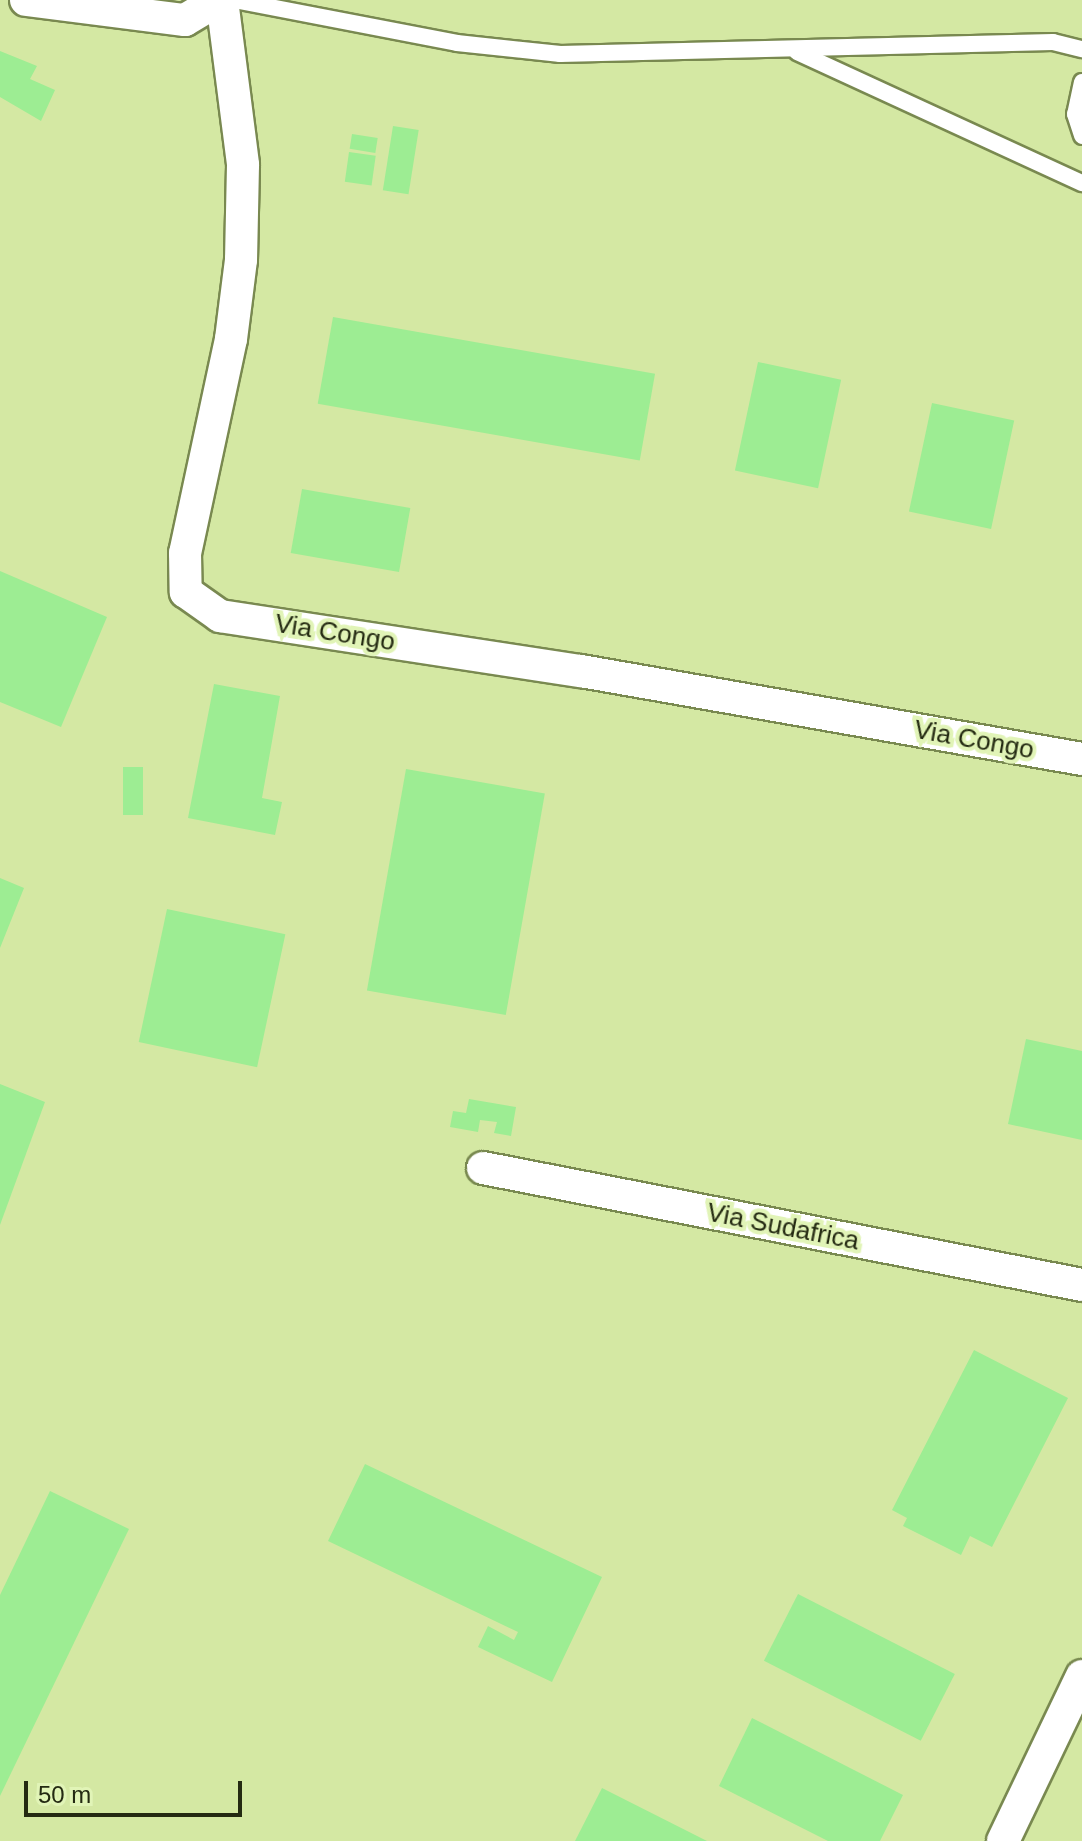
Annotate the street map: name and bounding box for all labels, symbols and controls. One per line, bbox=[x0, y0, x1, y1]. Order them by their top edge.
street label: Via Congo bbox=[273, 608, 397, 658]
street label: Via Congo bbox=[912, 714, 1036, 766]
street label: Via Sudafrica bbox=[704, 1197, 862, 1257]
scale bar bbox=[28, 1765, 246, 1815]
text: 50 m bbox=[38, 1781, 91, 1808]

